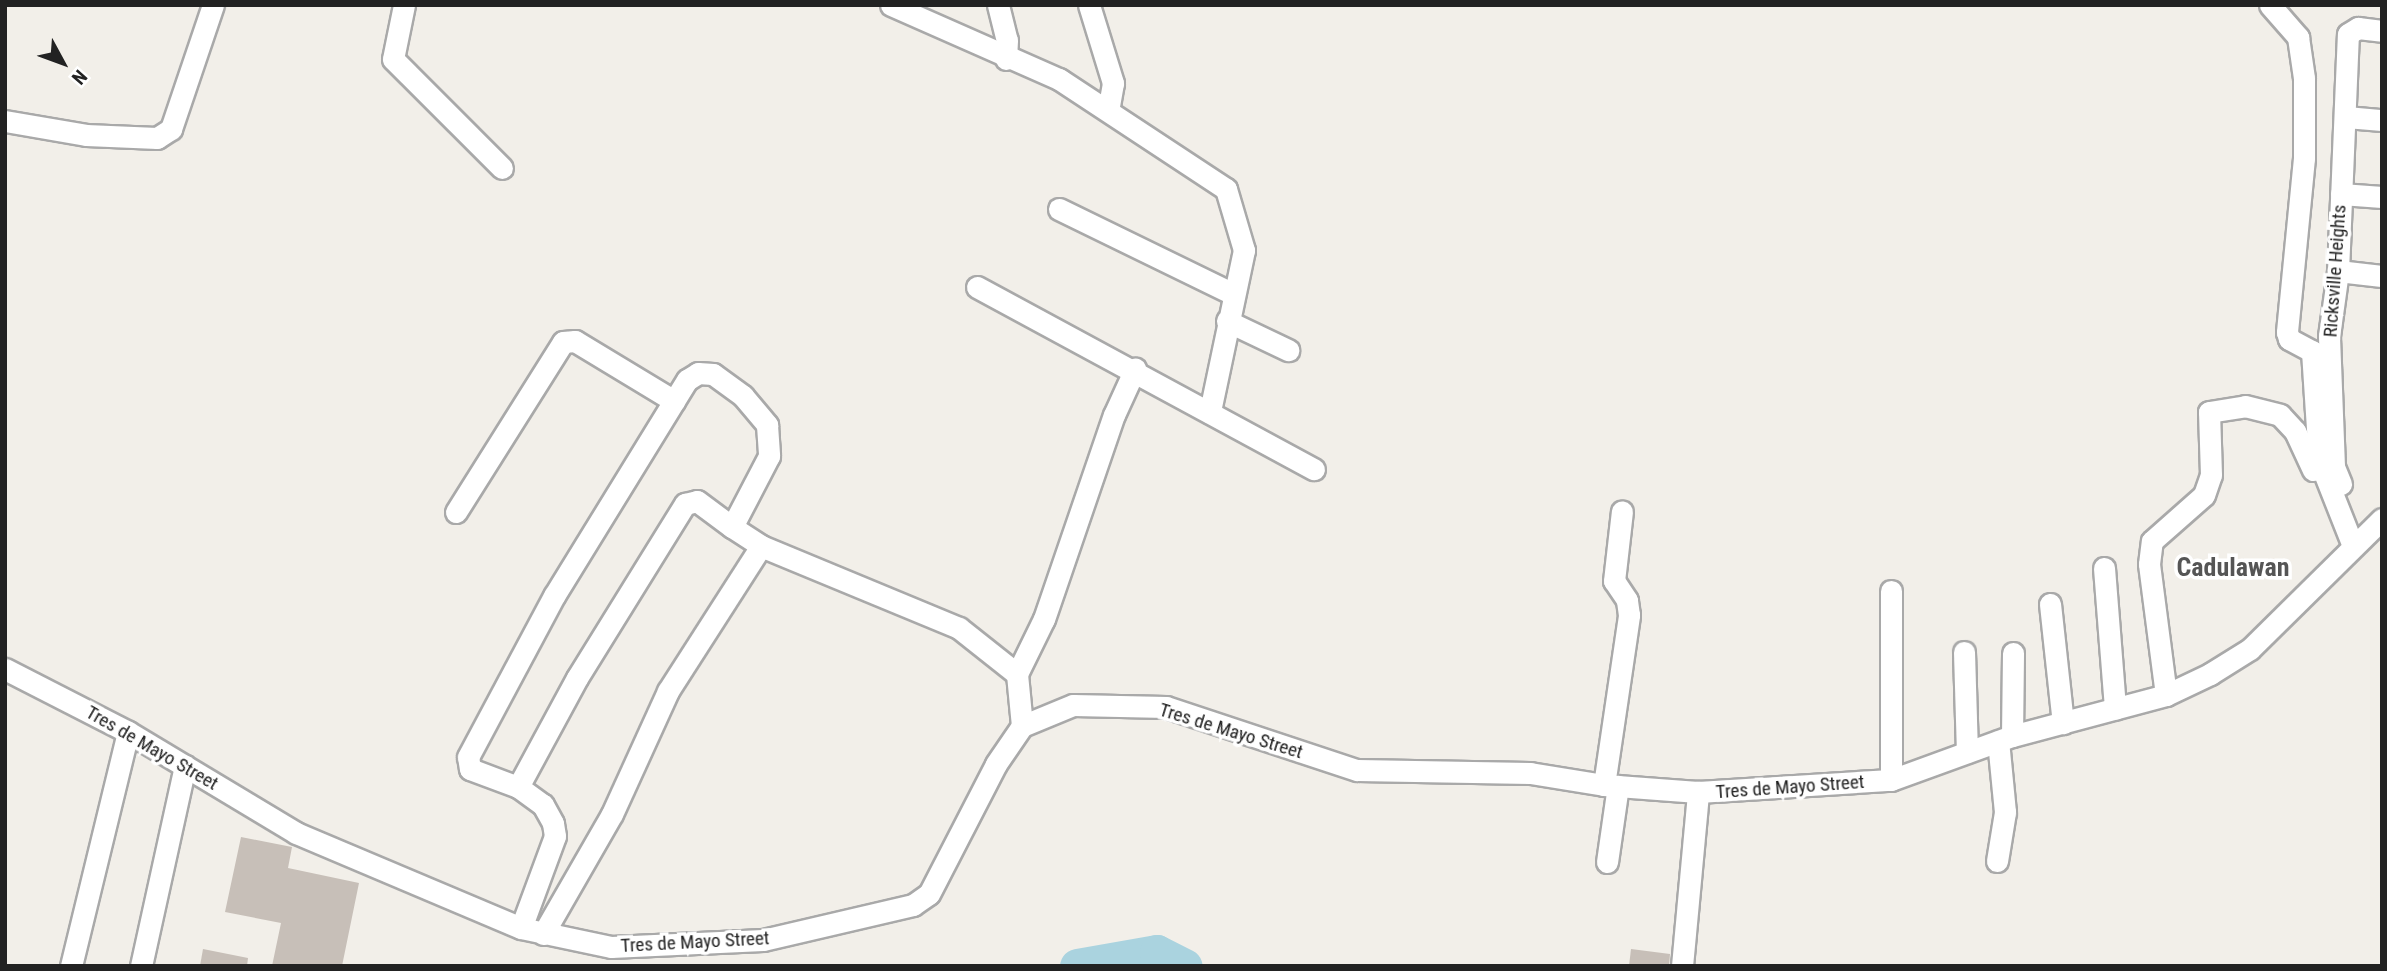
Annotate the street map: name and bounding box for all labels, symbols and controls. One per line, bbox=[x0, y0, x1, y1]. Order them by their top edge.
north arrow bbox=[28, 28, 98, 98]
text: N bbox=[67, 65, 92, 89]
street label: Ricksville Heights bbox=[2319, 204, 2351, 338]
district label: Cadulawan bbox=[2176, 552, 2290, 584]
street label: Tres de Mayo Street bbox=[1156, 698, 1306, 764]
street label: Tres de Mayo Street bbox=[82, 701, 222, 795]
street label: Tres de Mayo Street bbox=[1715, 770, 1865, 804]
street label: Tres de Mayo Street bbox=[620, 927, 770, 957]

